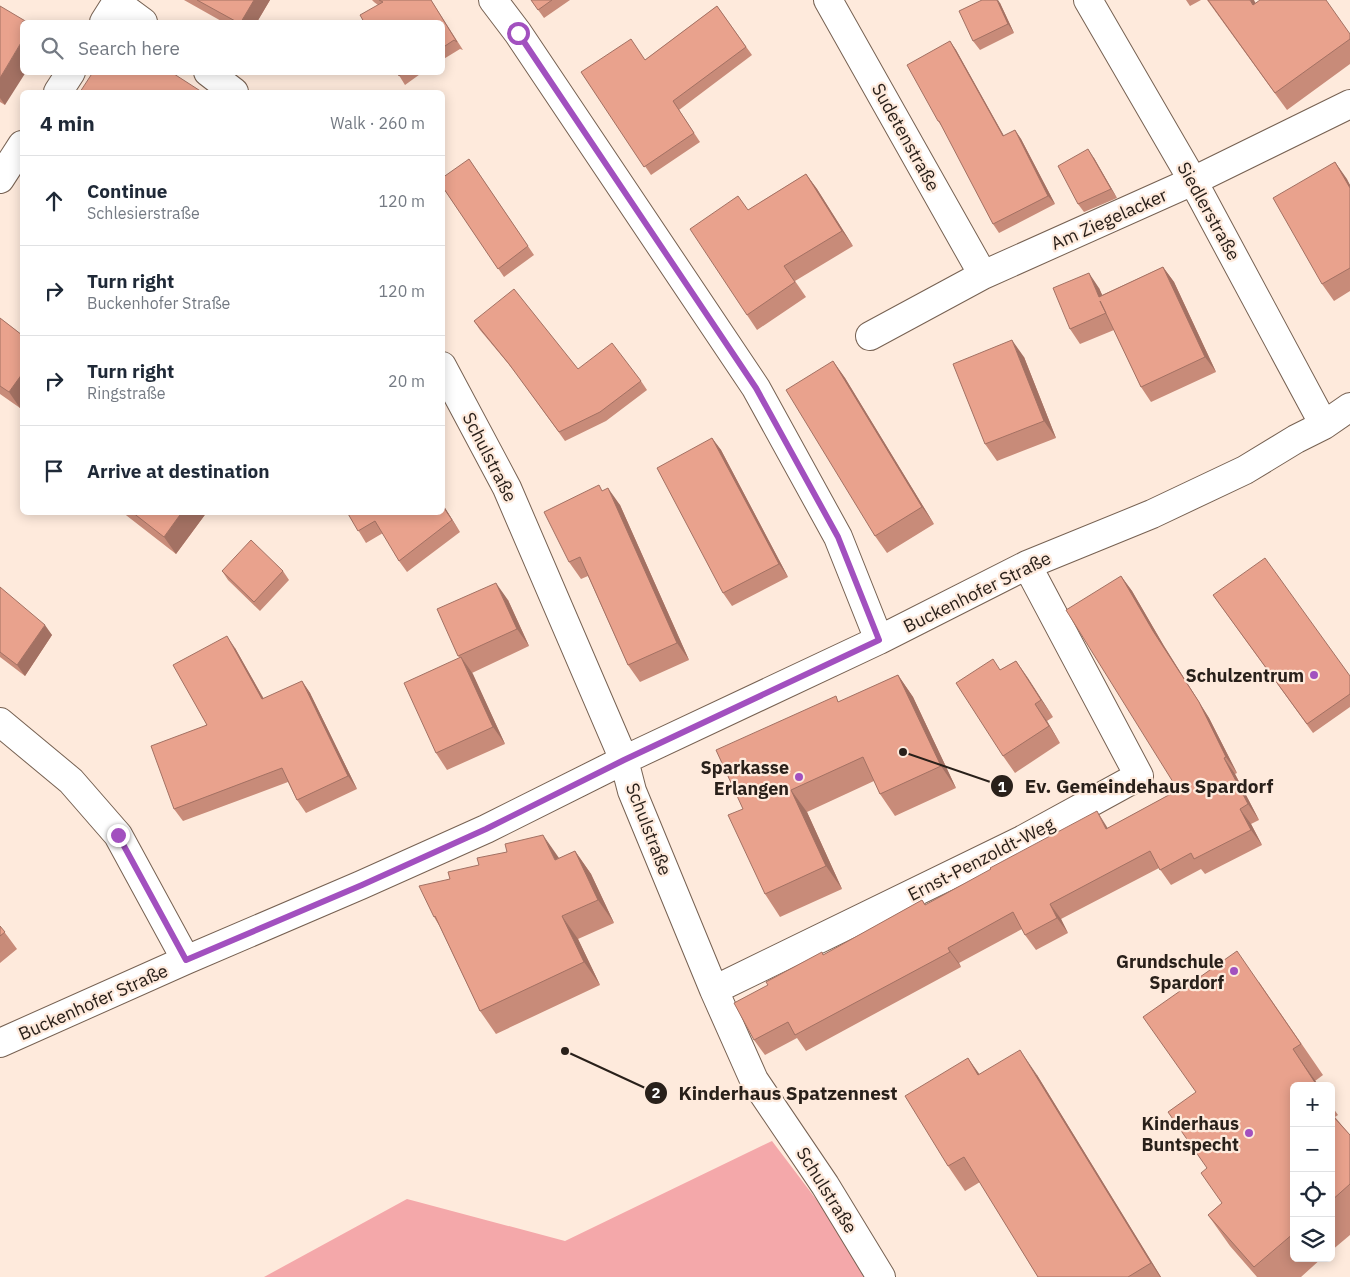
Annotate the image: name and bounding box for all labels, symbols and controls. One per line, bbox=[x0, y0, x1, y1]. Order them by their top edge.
search box bbox=[20, 20, 445, 75]
route start bbox=[507, 22, 530, 45]
icon: search bbox=[38, 34, 66, 62]
text: Search here bbox=[78, 36, 180, 60]
street label: Sudetenstraße bbox=[867, 79, 945, 195]
text: 4 min bbox=[40, 109, 95, 137]
text: Walk · 260 m bbox=[330, 113, 425, 133]
street label: Siedlerstraße bbox=[1172, 158, 1246, 264]
text: Continue bbox=[87, 179, 167, 203]
street label: Am Ziegelacker bbox=[1047, 183, 1171, 255]
icon: ahead bbox=[40, 187, 68, 215]
text: 120 m bbox=[378, 191, 425, 211]
text: Schlesierstraße bbox=[87, 203, 200, 223]
text: Turn right bbox=[87, 269, 174, 293]
icon: right bbox=[40, 277, 68, 305]
text: 120 m bbox=[378, 281, 425, 301]
text: Buckenhofer Straße bbox=[87, 293, 230, 313]
text: Turn right bbox=[87, 359, 174, 383]
icon: right bbox=[40, 367, 68, 395]
text: 20 m bbox=[388, 371, 425, 391]
text: Ringstraße bbox=[87, 383, 165, 403]
street label: Schulstraße bbox=[458, 408, 522, 506]
icon: arrive bbox=[40, 457, 68, 485]
text: Arrive at destination bbox=[87, 459, 270, 483]
street label: Buckenhofer Straße bbox=[899, 546, 1055, 638]
place label: Schulzentrum bbox=[1186, 664, 1304, 687]
marker: Schulzentrum bbox=[1308, 669, 1320, 681]
place label: Sparkasse Erlangen bbox=[701, 756, 789, 800]
callout: Ev. Gemeindehaus Spardorf bbox=[990, 769, 1283, 803]
marker: Sparkasse Erlangen bbox=[793, 771, 805, 783]
text: Ev. Gemeindehaus Spardorf bbox=[1025, 774, 1273, 798]
text: 1 bbox=[997, 777, 1007, 796]
street label: Schulstraße bbox=[621, 779, 677, 879]
street label: Ernst-Penzoldt-Weg bbox=[904, 812, 1059, 906]
route end bbox=[107, 824, 130, 847]
place label: Grundschule Spardorf bbox=[1116, 950, 1224, 994]
street label: Buckenhofer Straße bbox=[15, 959, 171, 1045]
marker: Grundschule Spardorf bbox=[1228, 965, 1240, 977]
callout: Kinderhaus Spatzennest bbox=[644, 1076, 908, 1110]
text: Kinderhaus Spatzennest bbox=[678, 1081, 898, 1105]
map controls bbox=[1290, 1082, 1335, 1262]
button: + bbox=[1290, 1082, 1335, 1127]
text: 2 bbox=[651, 1083, 661, 1102]
place label: Kinderhaus Buntspecht bbox=[1141, 1112, 1239, 1156]
marker: Kinderhaus Buntspecht bbox=[1243, 1127, 1255, 1139]
button: − bbox=[1290, 1127, 1335, 1172]
street label: Schulstraße bbox=[791, 1143, 863, 1237]
button: locate bbox=[1290, 1172, 1335, 1217]
button: layers bbox=[1290, 1217, 1335, 1262]

